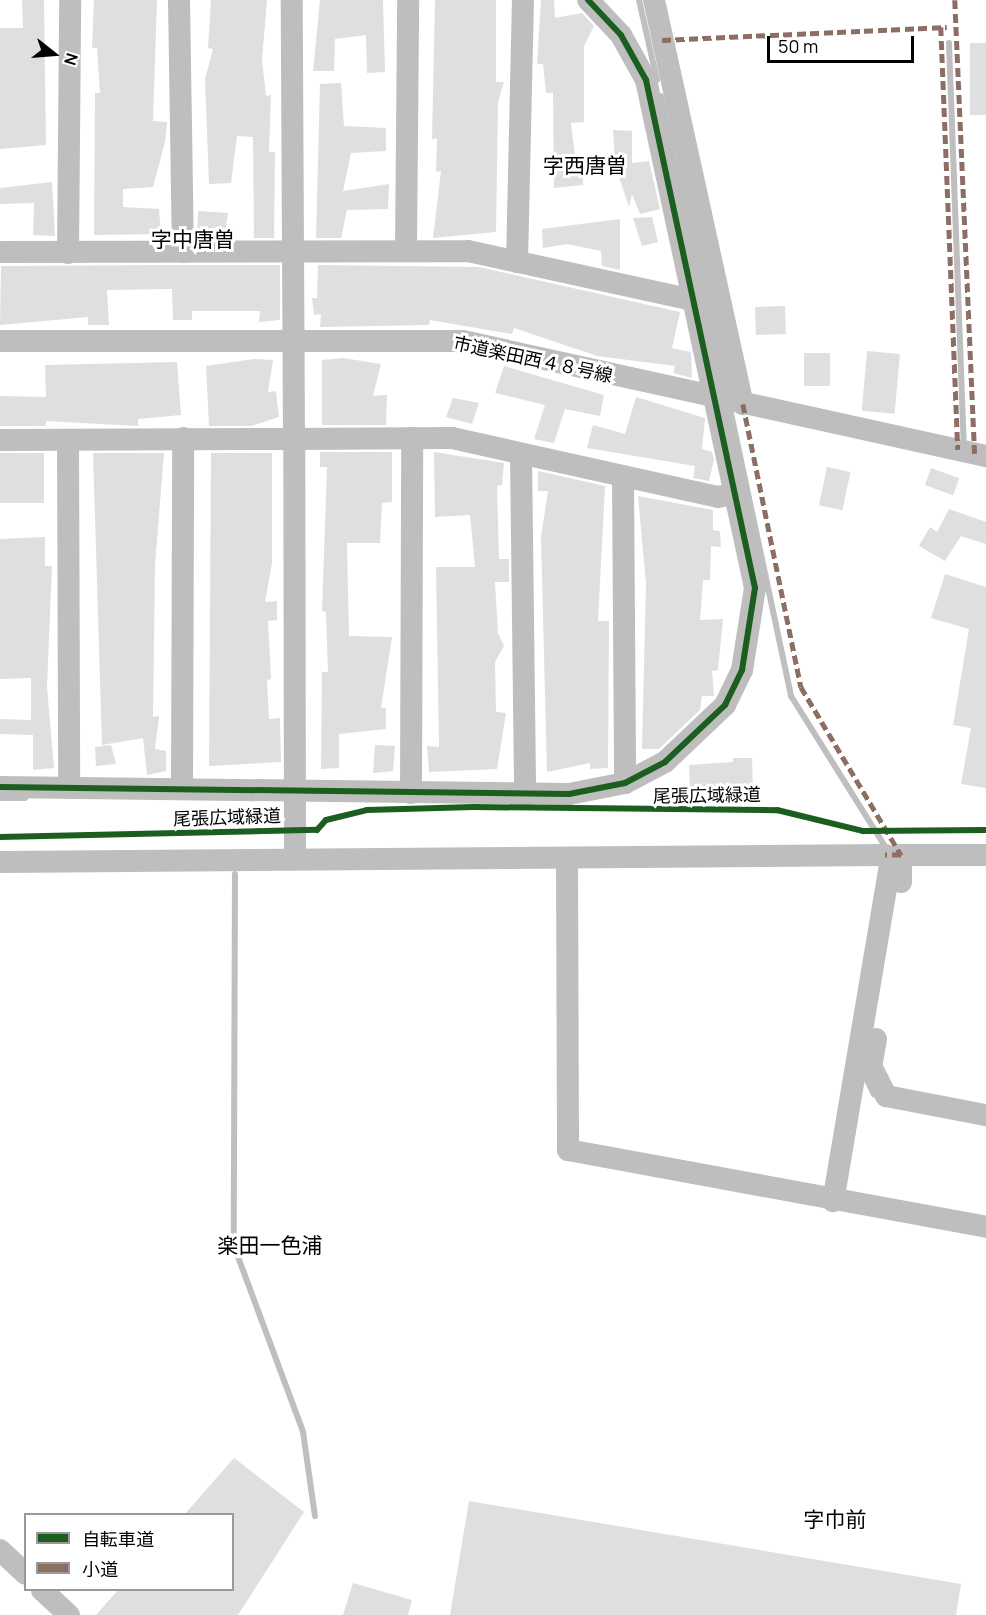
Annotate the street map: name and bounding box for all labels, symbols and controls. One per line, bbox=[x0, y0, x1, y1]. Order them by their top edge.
north arrow bbox=[24, 24, 84, 84]
scale bar bbox=[770, 24, 917, 62]
text: 50 m bbox=[778, 34, 818, 58]
text: N bbox=[59, 51, 83, 68]
district label: 字西唐曽 bbox=[543, 152, 627, 178]
district label: 字中唐曽 bbox=[151, 226, 235, 252]
street label: 市道楽田西４８号線 bbox=[452, 332, 614, 386]
street label: 尾張広域緑道 bbox=[653, 783, 761, 807]
street label: 尾張広域緑道 bbox=[173, 804, 281, 830]
district label: 楽田一色浦 bbox=[218, 1232, 322, 1258]
district label: 字巾前 bbox=[804, 1506, 866, 1532]
legend bbox=[24, 1513, 234, 1591]
text: 自転車道 bbox=[82, 1527, 154, 1551]
text: 小道 bbox=[82, 1557, 118, 1581]

